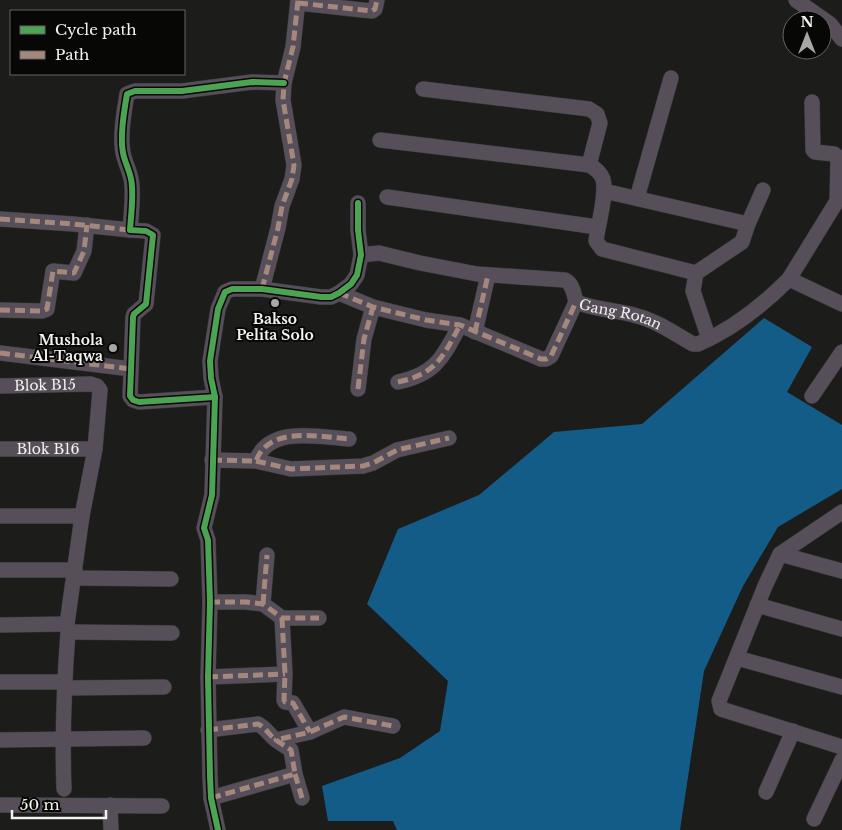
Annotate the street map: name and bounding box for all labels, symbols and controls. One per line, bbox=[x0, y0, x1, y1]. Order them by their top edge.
legend bbox=[10, 10, 185, 75]
north arrow bbox=[782, 10, 832, 60]
text: N bbox=[800, 13, 814, 31]
text: Cycle path bbox=[55, 20, 137, 39]
text: Path bbox=[55, 45, 89, 64]
street label: Gang Rotan bbox=[577, 295, 665, 334]
marker: Bakso Pelita Solo bbox=[269, 297, 281, 309]
place label: Bakso Pelita Solo bbox=[236, 310, 314, 344]
place label: Mushola Al-Taqwa bbox=[31, 331, 103, 365]
marker: Mushola Al-Taqwa bbox=[107, 342, 119, 354]
street label: Blok B15 bbox=[14, 375, 76, 395]
street label: Blok B16 bbox=[17, 440, 79, 458]
scale bar bbox=[12, 788, 106, 820]
text: 50 m bbox=[20, 795, 60, 814]

